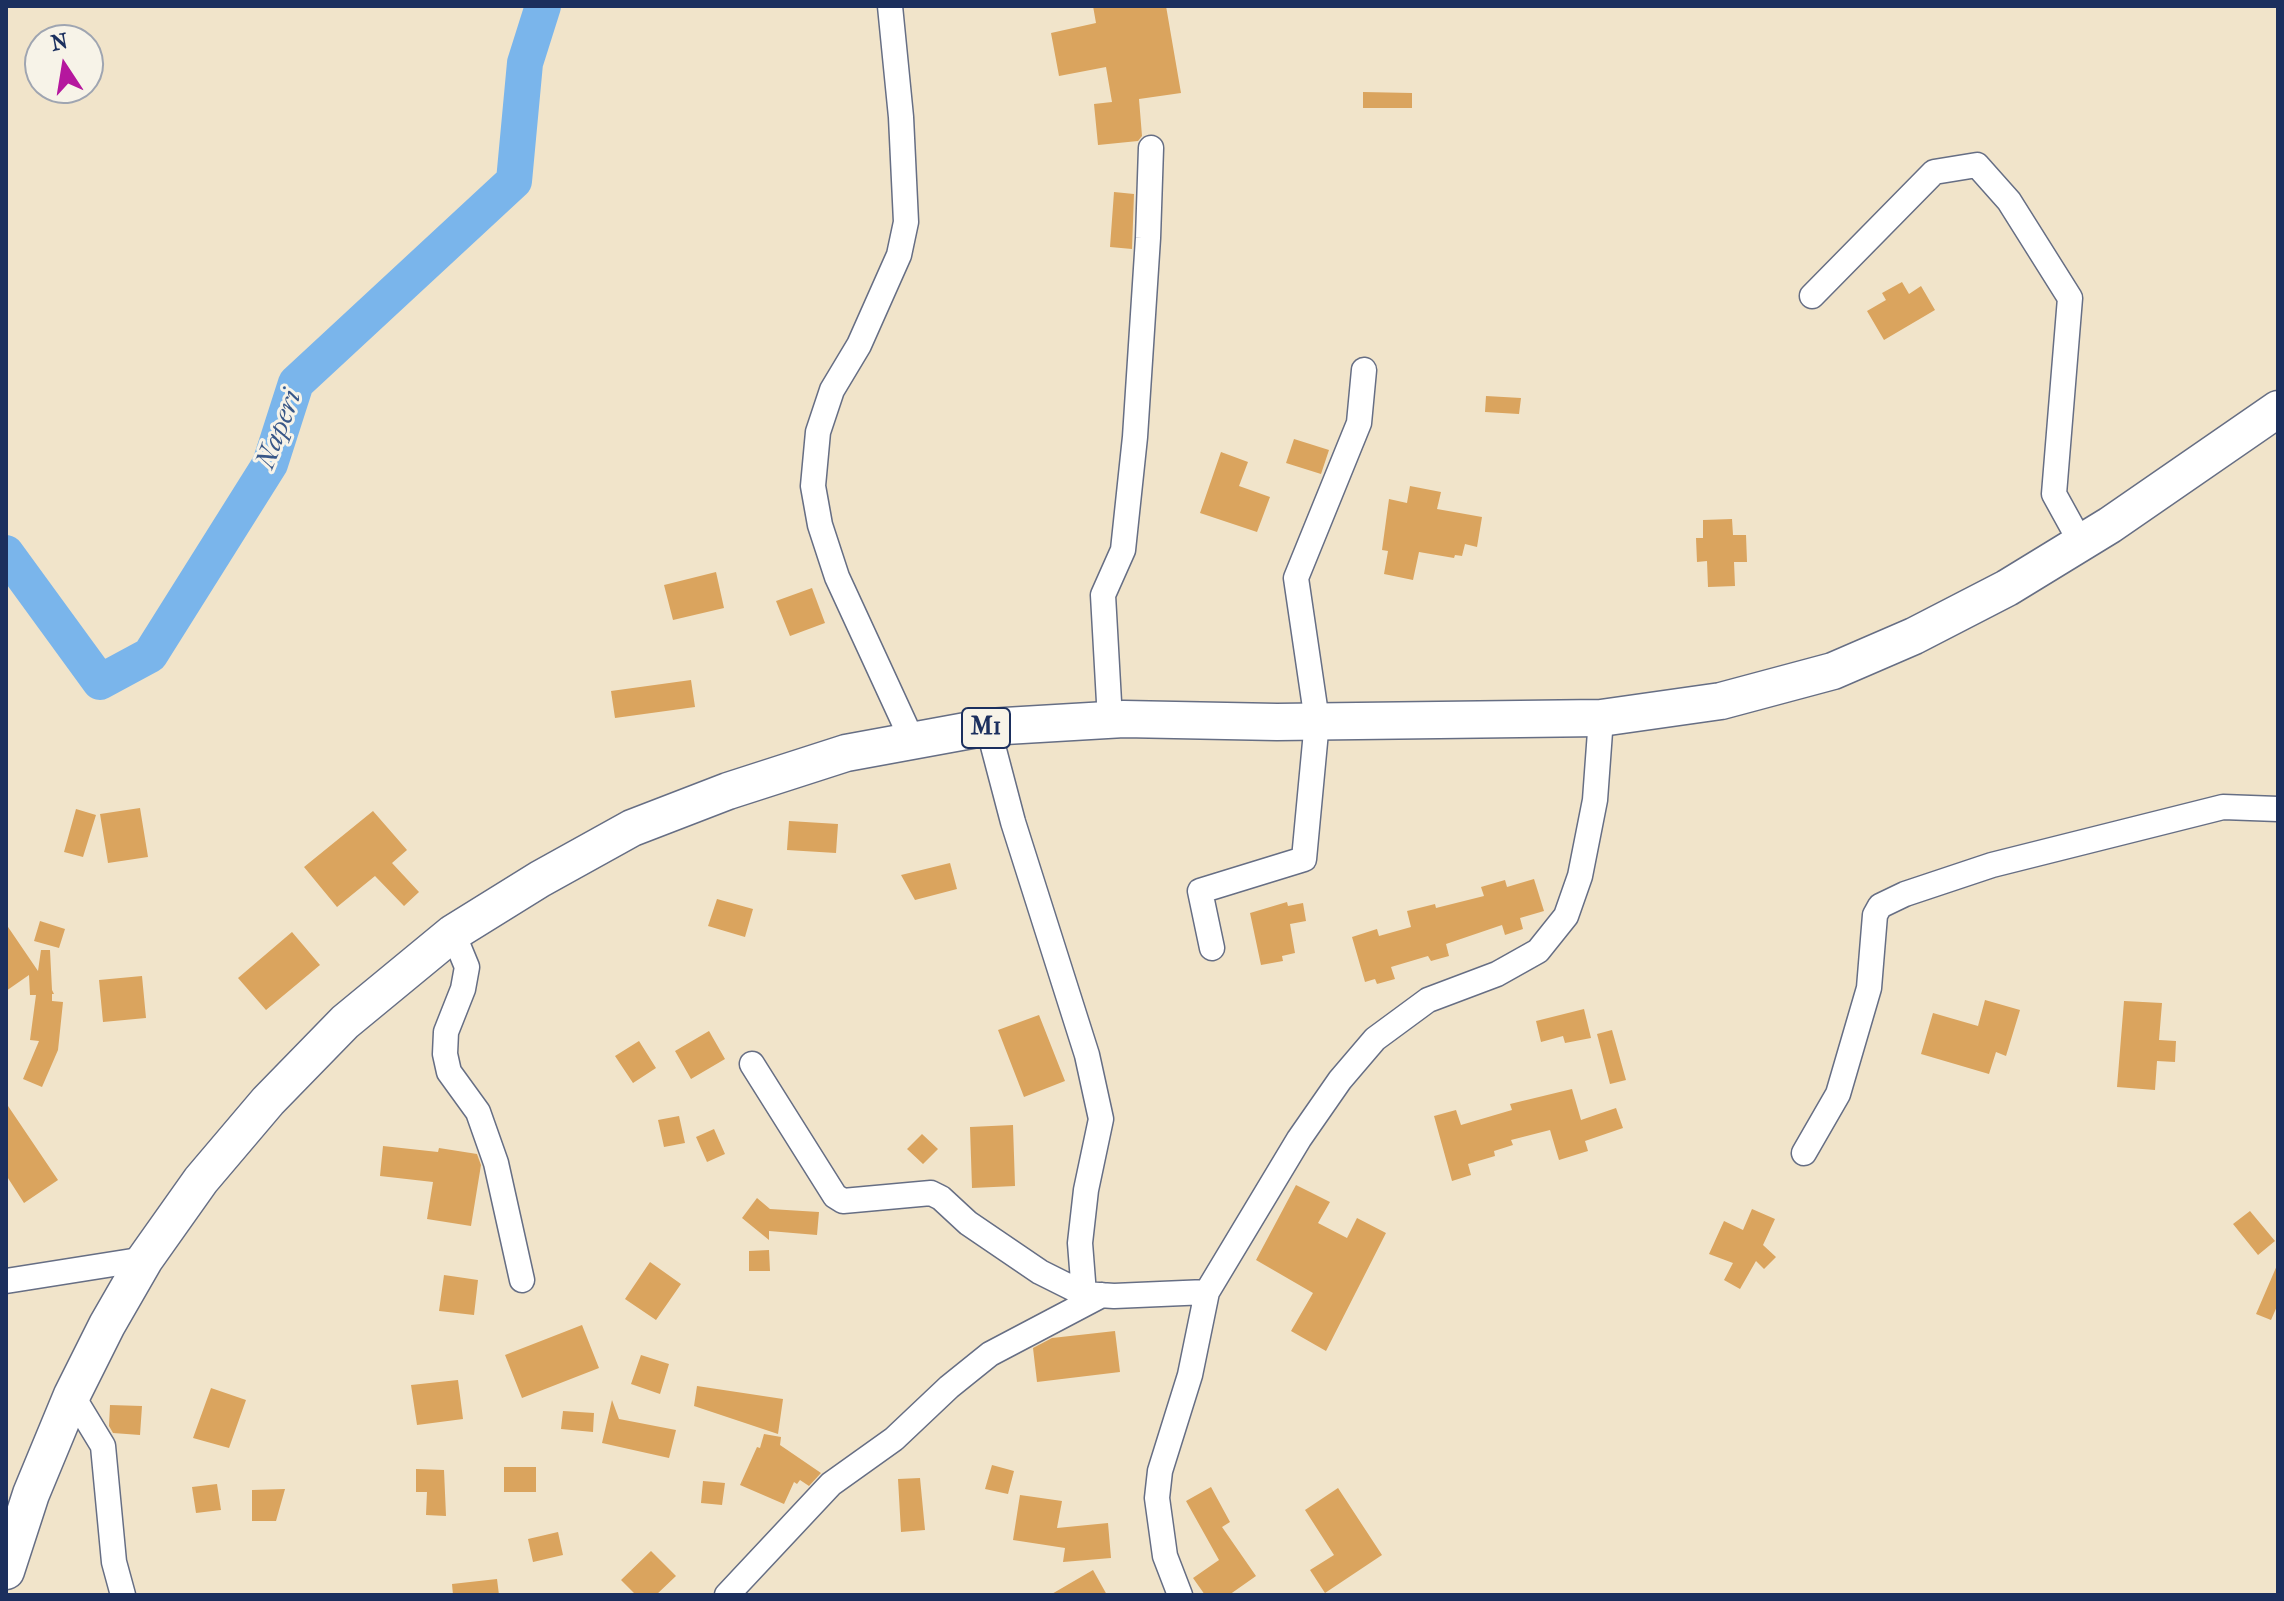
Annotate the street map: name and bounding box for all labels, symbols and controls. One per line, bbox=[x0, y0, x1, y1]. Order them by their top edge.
north arrow bbox=[24, 24, 104, 104]
text: N bbox=[49, 28, 70, 57]
water label: Naperi bbox=[250, 386, 310, 474]
road number: M1 bbox=[962, 708, 1010, 748]

